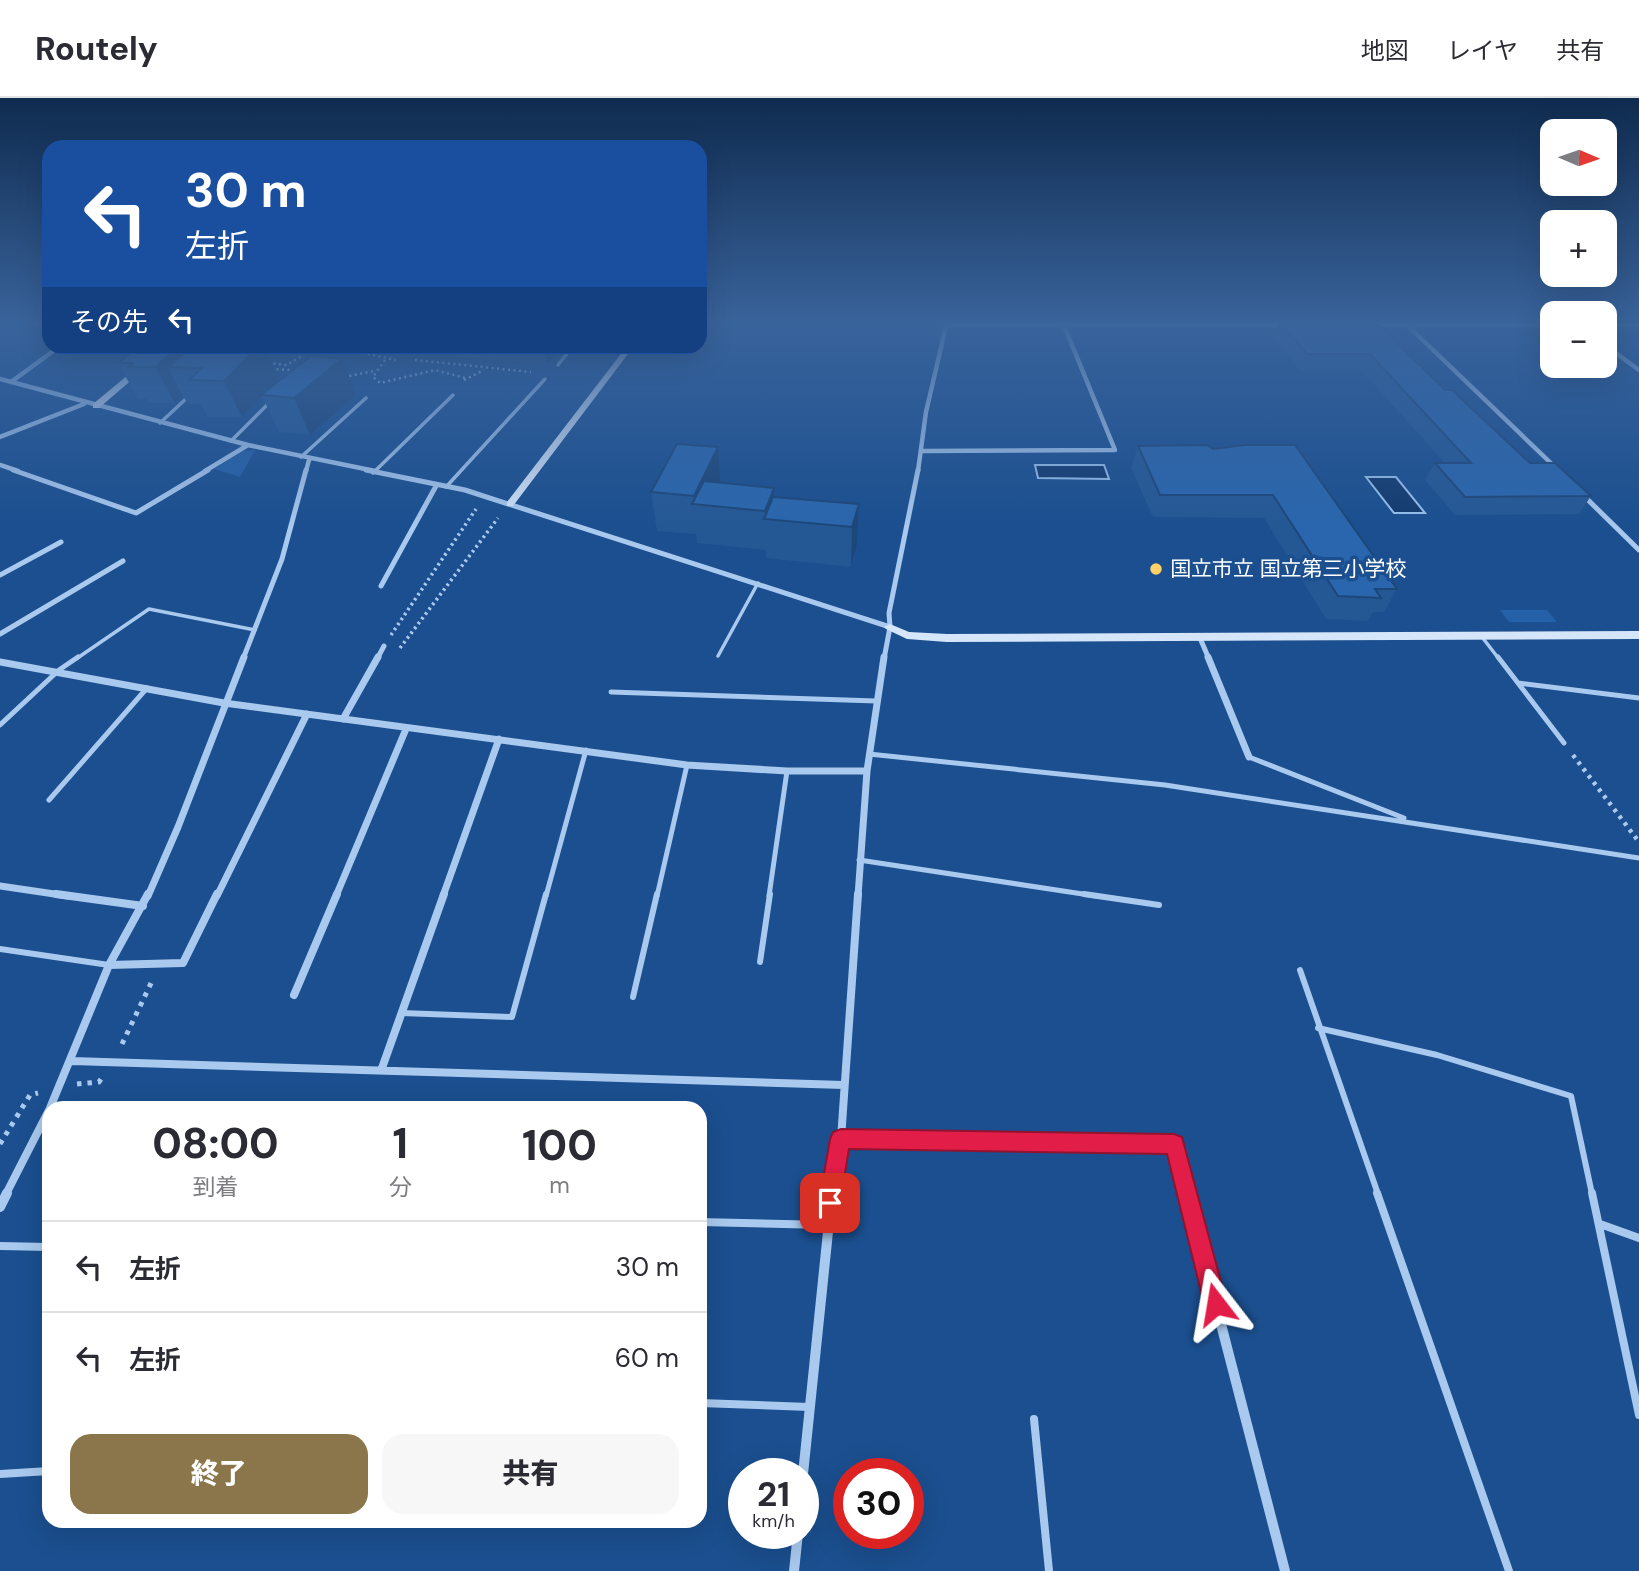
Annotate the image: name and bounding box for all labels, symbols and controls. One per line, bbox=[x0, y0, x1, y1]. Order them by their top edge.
text: Routely bbox=[35, 27, 158, 70]
text: 地図 bbox=[1361, 35, 1409, 66]
text: レイヤ bbox=[1447, 35, 1518, 66]
text: 共有 bbox=[1556, 35, 1604, 66]
north arrow bbox=[1540, 119, 1617, 196]
map controls bbox=[1540, 119, 1617, 378]
text: 30 m bbox=[185, 158, 307, 222]
icon: left bbox=[70, 168, 161, 259]
button: + bbox=[1540, 210, 1617, 287]
text: 左折 bbox=[185, 225, 249, 267]
icon: left bbox=[162, 301, 200, 339]
button: − bbox=[1540, 301, 1617, 378]
text: その先 bbox=[70, 305, 148, 339]
place label: 国立市立 国立第三小学校 bbox=[1170, 555, 1407, 583]
marker: 国立市立 国立第三小学校 bbox=[1148, 561, 1164, 577]
text: 08:00 bbox=[152, 1116, 279, 1171]
text: 1 bbox=[393, 1116, 408, 1171]
text: 100 bbox=[522, 1118, 597, 1173]
text: m bbox=[549, 1170, 570, 1200]
text: 到着 bbox=[192, 1172, 238, 1202]
text: 分 bbox=[389, 1172, 412, 1202]
pin bbox=[800, 1173, 860, 1233]
icon: arrive bbox=[811, 1184, 849, 1222]
icon: left bbox=[70, 1248, 108, 1286]
text: 30 m bbox=[616, 1250, 679, 1284]
text: 左折 bbox=[129, 1252, 181, 1286]
position arrow bbox=[1179, 1267, 1253, 1341]
icon: left bbox=[70, 1339, 108, 1377]
text: 60 m bbox=[615, 1341, 679, 1375]
text: 左折 bbox=[129, 1343, 181, 1377]
button: 終了 bbox=[70, 1434, 368, 1514]
button: 共有 bbox=[382, 1434, 679, 1514]
speed limit sign: 30 bbox=[833, 1458, 924, 1549]
text: 21 bbox=[757, 1471, 790, 1517]
text: km/h bbox=[752, 1509, 795, 1533]

